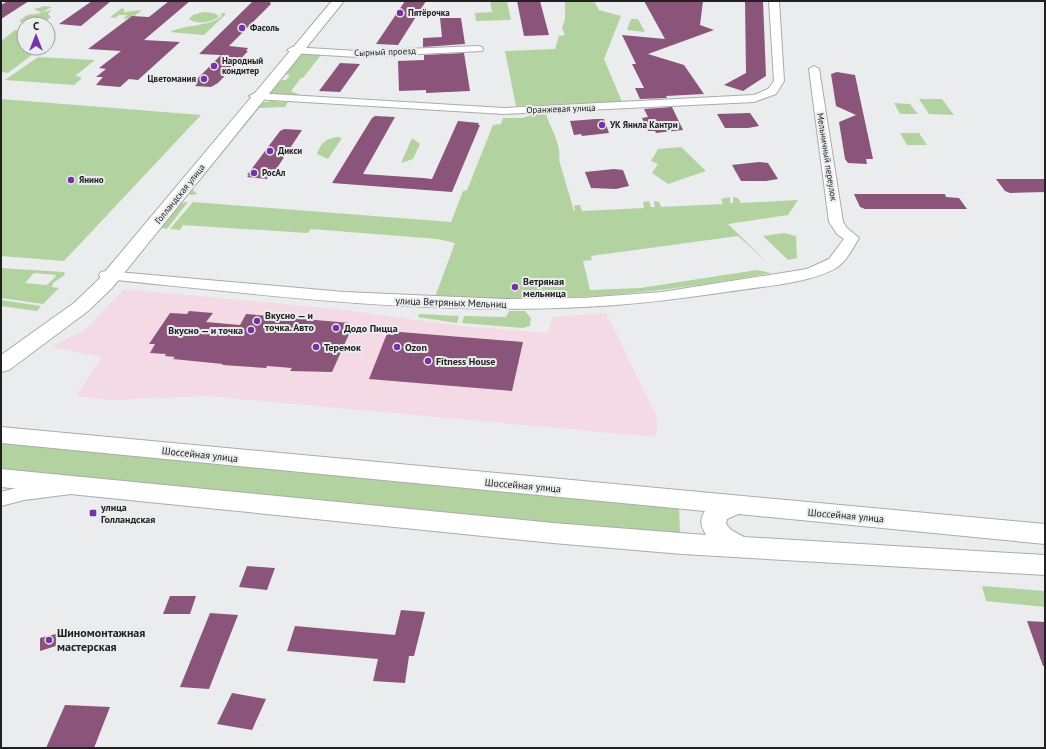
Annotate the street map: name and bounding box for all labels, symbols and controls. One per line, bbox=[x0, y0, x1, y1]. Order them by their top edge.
place label: Пятёрочка bbox=[408, 7, 450, 18]
marker: Пятёрочка bbox=[395, 8, 405, 18]
north arrow bbox=[16, 16, 56, 56]
text: С bbox=[33, 19, 39, 33]
place label: Фасоль bbox=[250, 22, 280, 33]
marker: Фасоль bbox=[237, 23, 247, 33]
street label: Сырный проезд bbox=[354, 45, 416, 58]
place label: Народный кондитер bbox=[222, 55, 263, 76]
marker: Народный кондитер bbox=[209, 61, 219, 71]
place label: Цветомания bbox=[147, 73, 196, 84]
marker: Цветомания bbox=[199, 74, 209, 84]
street label: Оранжевая улица bbox=[526, 102, 596, 115]
street label: Мельничный переулок bbox=[815, 112, 840, 202]
place label: УК Янила Кантри bbox=[609, 119, 678, 130]
marker: УК Янила Кантри bbox=[597, 120, 607, 130]
place label: Дикси bbox=[278, 145, 302, 156]
marker: Дикси bbox=[265, 146, 275, 156]
street label: Голландская улица bbox=[152, 162, 207, 226]
place label: РосАл bbox=[262, 167, 286, 178]
marker: РосАл bbox=[249, 168, 259, 178]
place label: Янино bbox=[79, 174, 104, 185]
marker: Янино bbox=[66, 175, 76, 185]
place label: Ветряная мельница bbox=[523, 275, 566, 300]
marker: Ветряная мельница bbox=[510, 282, 520, 292]
street label: улица Ветряных Мельниц bbox=[395, 294, 507, 311]
place label: Вкусно — и точка. Авто bbox=[265, 309, 314, 334]
marker: Вкусно — и точка. Авто bbox=[252, 316, 262, 326]
place label: Додо Пицца bbox=[344, 322, 398, 335]
marker: Додо Пицца bbox=[331, 323, 341, 333]
place label: Вкусно — и точка bbox=[168, 324, 243, 337]
marker: Вкусно — и точка bbox=[246, 325, 256, 335]
place label: Теремок bbox=[324, 341, 361, 354]
place label: Ozon bbox=[405, 341, 427, 354]
marker: Теремок bbox=[311, 342, 321, 352]
marker: Ozon bbox=[392, 342, 402, 352]
place label: Fitness House bbox=[436, 355, 495, 368]
marker: Fitness House bbox=[423, 356, 433, 366]
street label: Шоссейная улица bbox=[161, 444, 239, 465]
street label: Шоссейная улица bbox=[484, 476, 562, 495]
place label: улица Голландская bbox=[100, 501, 155, 526]
street label: Шоссейная улица bbox=[807, 506, 885, 525]
marker: улица Голландская bbox=[88, 508, 98, 518]
place label: Шиномонтажная мастерская bbox=[57, 625, 145, 654]
marker: Шиномонтажная мастерская bbox=[44, 635, 54, 645]

